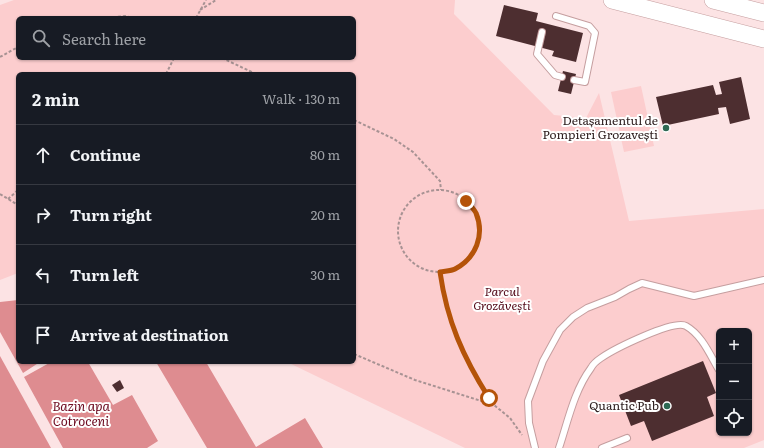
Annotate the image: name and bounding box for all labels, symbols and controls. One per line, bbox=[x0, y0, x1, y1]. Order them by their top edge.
search box bbox=[16, 16, 356, 60]
icon: search bbox=[30, 27, 52, 49]
text: Search here bbox=[62, 27, 146, 50]
text: 2 min bbox=[32, 86, 80, 111]
text: Walk · 130 m bbox=[262, 89, 340, 108]
place label: Detașamentul de Pompieri Grozavești bbox=[542, 111, 658, 143]
marker: Detașamentul de Pompieri Grozavești bbox=[661, 123, 671, 133]
text: Continue bbox=[70, 143, 140, 166]
icon: ahead bbox=[32, 144, 54, 166]
text: 80 m bbox=[310, 145, 340, 164]
route end bbox=[457, 192, 475, 210]
text: Turn right bbox=[70, 203, 152, 226]
icon: right bbox=[32, 204, 54, 226]
text: 20 m bbox=[311, 205, 340, 224]
text: Turn left bbox=[70, 263, 139, 286]
icon: left bbox=[32, 264, 54, 286]
text: 30 m bbox=[310, 265, 340, 284]
park label: Parcul Grozăvești bbox=[473, 282, 531, 314]
text: Arrive at destination bbox=[70, 323, 229, 346]
icon: arrive bbox=[32, 324, 54, 346]
map controls bbox=[716, 328, 752, 436]
button: + bbox=[716, 328, 752, 364]
button: − bbox=[716, 364, 752, 400]
route start bbox=[480, 389, 498, 407]
water label: Bazin apa Cotroceni bbox=[52, 396, 110, 430]
place label: Quantic Pub bbox=[589, 396, 659, 414]
button: locate bbox=[716, 400, 752, 436]
marker: Quantic Pub bbox=[662, 401, 672, 411]

